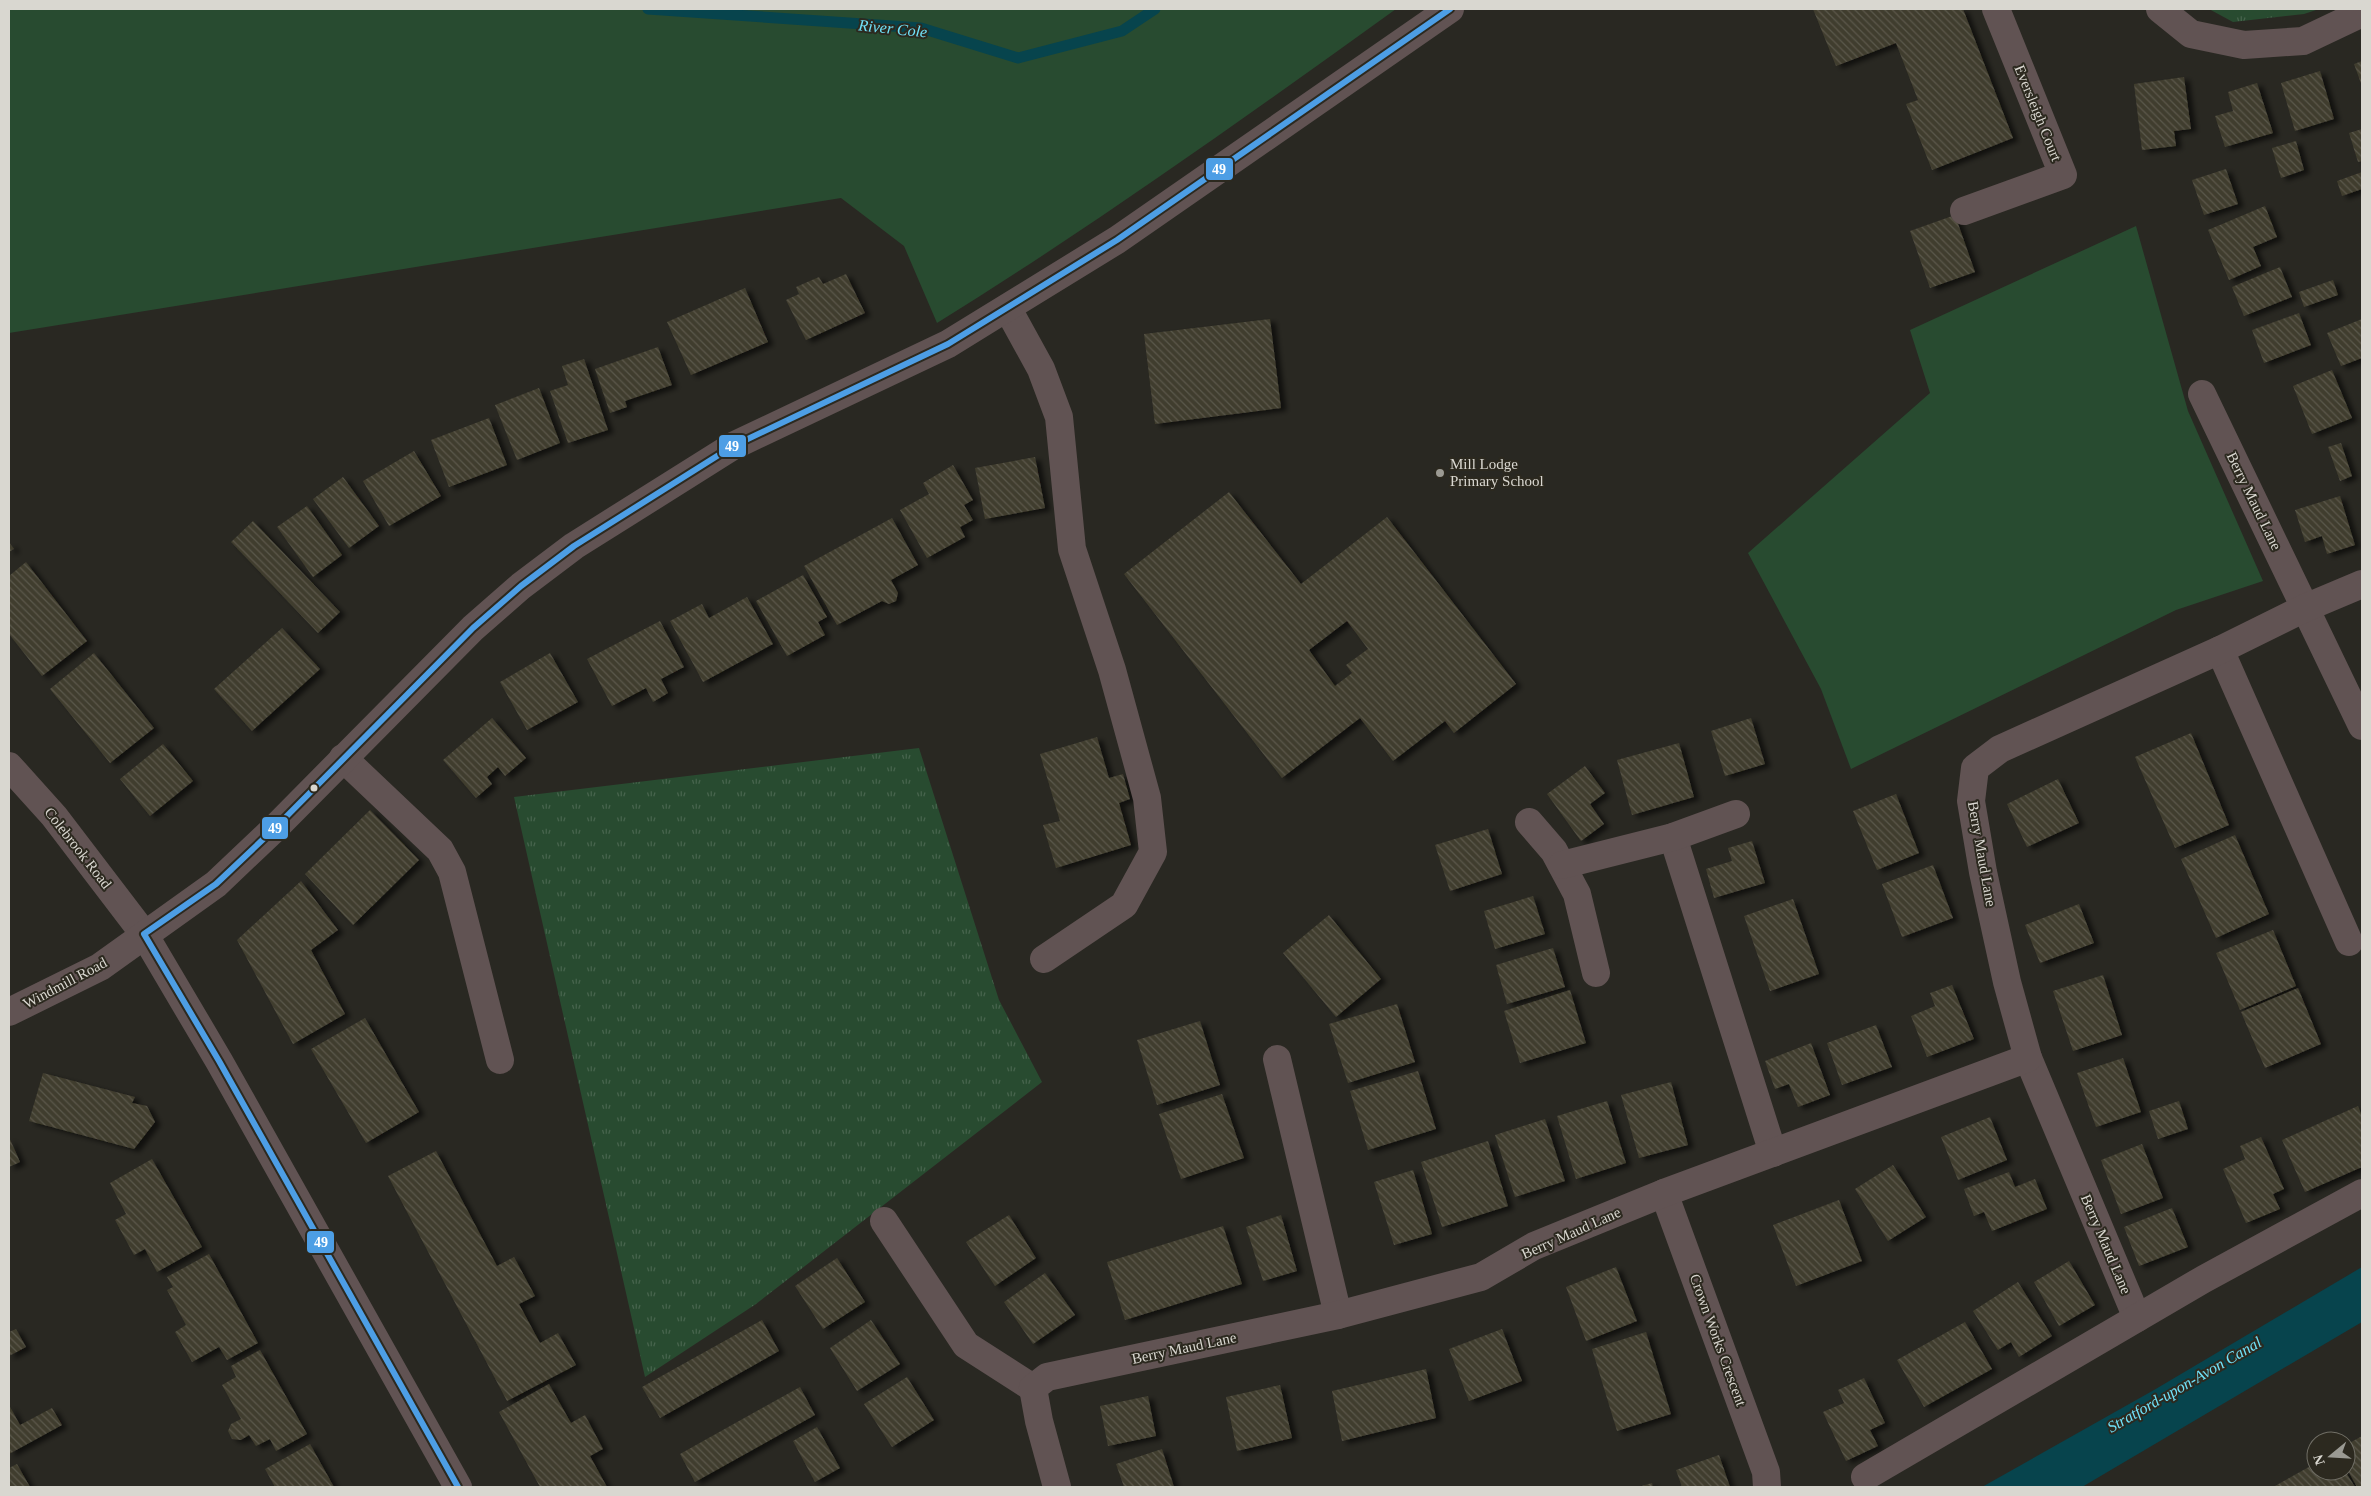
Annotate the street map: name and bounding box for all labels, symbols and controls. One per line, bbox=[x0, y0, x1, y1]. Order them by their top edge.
water label: River Cole bbox=[857, 16, 928, 41]
street label: Eversleigh Court bbox=[2011, 63, 2065, 164]
line badge: 49 bbox=[1205, 157, 1234, 181]
text: 49 bbox=[1212, 162, 1226, 177]
line badge: 49 bbox=[718, 434, 747, 458]
text: 49 bbox=[725, 439, 739, 454]
street label: Berry Maud Lane bbox=[2223, 450, 2285, 553]
place label: Mill Lodge Primary School bbox=[1450, 456, 1544, 489]
marker: Mill Lodge Primary School bbox=[1434, 467, 1446, 479]
unlabelled marker bbox=[309, 783, 319, 793]
street label: Berry Maud Lane bbox=[1965, 800, 1999, 908]
street label: Colebrook Road bbox=[41, 804, 115, 892]
line badge: 49 bbox=[261, 816, 289, 840]
text: 49 bbox=[268, 821, 282, 836]
street label: Windmill Road bbox=[20, 954, 110, 1012]
street label: Berry Maud Lane bbox=[2078, 1192, 2134, 1297]
street label: Berry Maud Lane bbox=[1519, 1204, 1623, 1262]
line badge: 49 bbox=[306, 1230, 335, 1254]
text: 49 bbox=[314, 1235, 328, 1250]
street label: Crown Works Crescent bbox=[1687, 1272, 1750, 1409]
street label: Berry Maud Lane bbox=[1130, 1329, 1238, 1367]
water label: Stratford-upon-Avon Canal bbox=[2104, 1333, 2265, 1436]
north arrow bbox=[2306, 1431, 2356, 1481]
text: N bbox=[2310, 1453, 2328, 1467]

